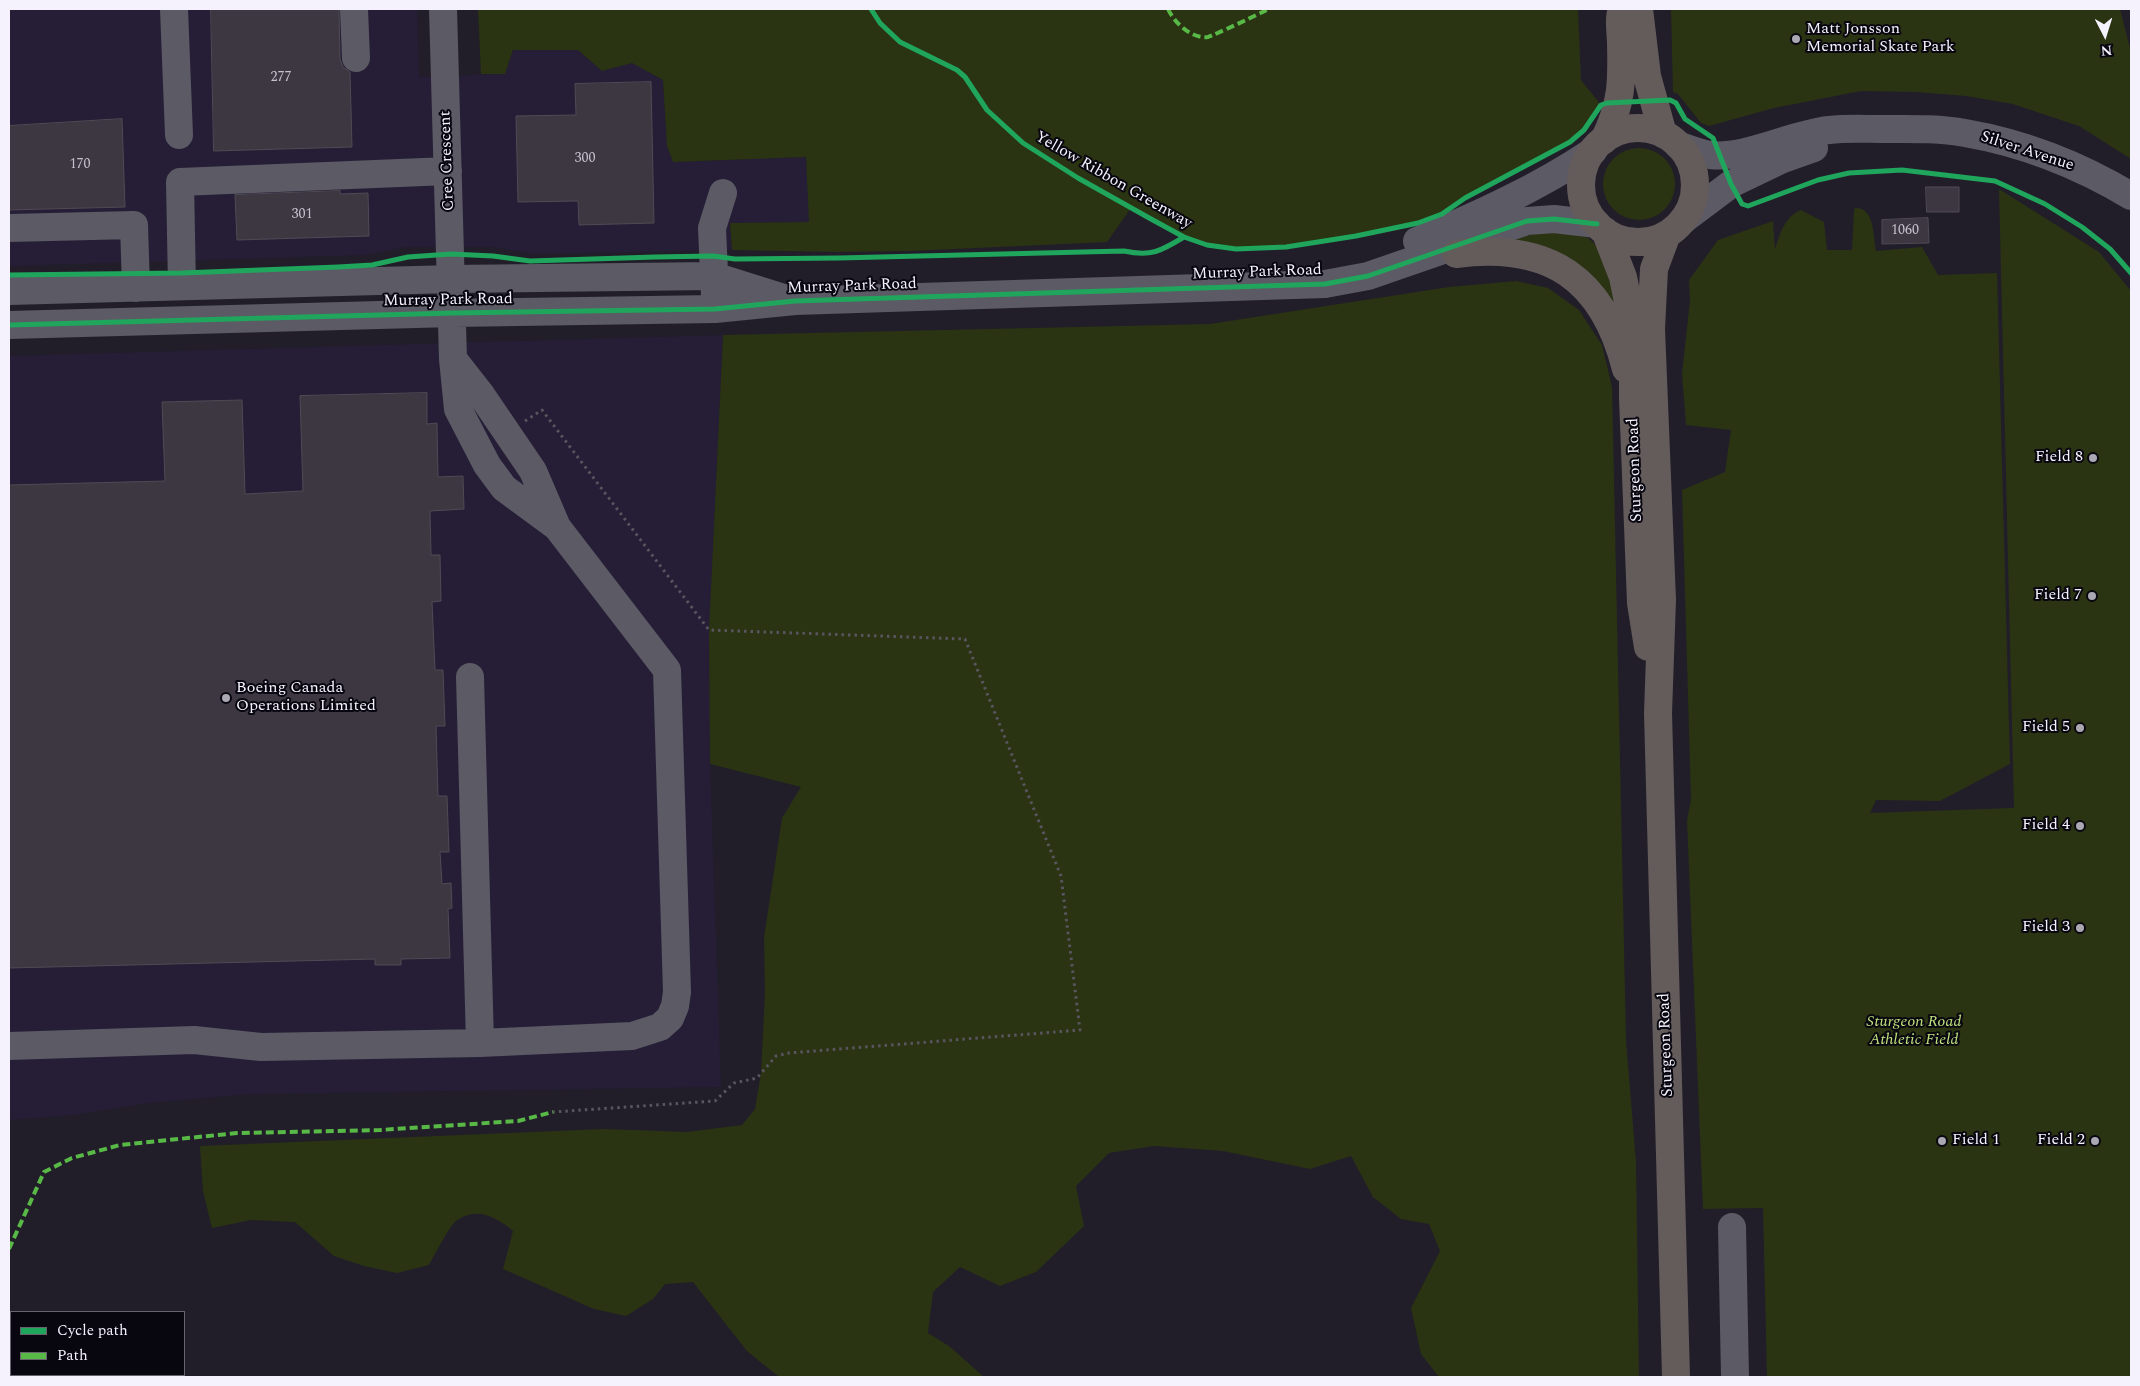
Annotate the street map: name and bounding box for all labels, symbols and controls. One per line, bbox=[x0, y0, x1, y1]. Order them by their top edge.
north arrow bbox=[2080, 10, 2130, 60]
place label: Matt Jonsson Memorial Skate Park bbox=[1806, 20, 1955, 58]
marker: Matt Jonsson Memorial Skate Park bbox=[1790, 33, 1802, 45]
text: N bbox=[2100, 39, 2113, 61]
house number: 277 bbox=[271, 70, 291, 86]
street label: Cree Crescent bbox=[437, 110, 459, 212]
street label: Yellow Ribbon Greenway bbox=[1031, 128, 1195, 234]
street label: Silver Avenue bbox=[1978, 128, 2076, 176]
house number: 300 bbox=[575, 151, 595, 167]
house number: 170 bbox=[70, 157, 90, 173]
house number: 301 bbox=[292, 207, 312, 223]
house number: 1060 bbox=[1891, 223, 1919, 239]
street label: Murray Park Road bbox=[1192, 261, 1322, 285]
street label: Murray Park Road bbox=[787, 275, 917, 299]
street label: Murray Park Road bbox=[383, 290, 513, 312]
street label: Sturgeon Road bbox=[1625, 418, 1647, 522]
place label: Field 8 bbox=[2035, 448, 2083, 468]
marker: Field 8 bbox=[2087, 452, 2099, 464]
place label: Field 7 bbox=[2034, 586, 2082, 606]
marker: Field 7 bbox=[2086, 590, 2098, 602]
place label: Boeing Canada Operations Limited bbox=[236, 679, 376, 717]
marker: Boeing Canada Operations Limited bbox=[220, 692, 232, 704]
place label: Field 5 bbox=[2022, 718, 2070, 738]
marker: Field 5 bbox=[2074, 722, 2086, 734]
place label: Field 4 bbox=[2022, 816, 2070, 836]
marker: Field 4 bbox=[2074, 820, 2086, 832]
place label: Field 3 bbox=[2022, 918, 2070, 938]
marker: Field 3 bbox=[2074, 922, 2086, 934]
street label: Sturgeon Road bbox=[1656, 993, 1678, 1097]
park label: Sturgeon Road Athletic Field bbox=[1867, 1013, 1961, 1051]
place label: Field 1 bbox=[1952, 1131, 2000, 1151]
place label: Field 2 bbox=[2037, 1131, 2085, 1151]
marker: Field 1 bbox=[1936, 1135, 1948, 1147]
marker: Field 2 bbox=[2089, 1135, 2101, 1147]
legend bbox=[10, 1311, 185, 1376]
text: Cycle path bbox=[57, 1319, 128, 1342]
text: Path bbox=[57, 1344, 88, 1367]

